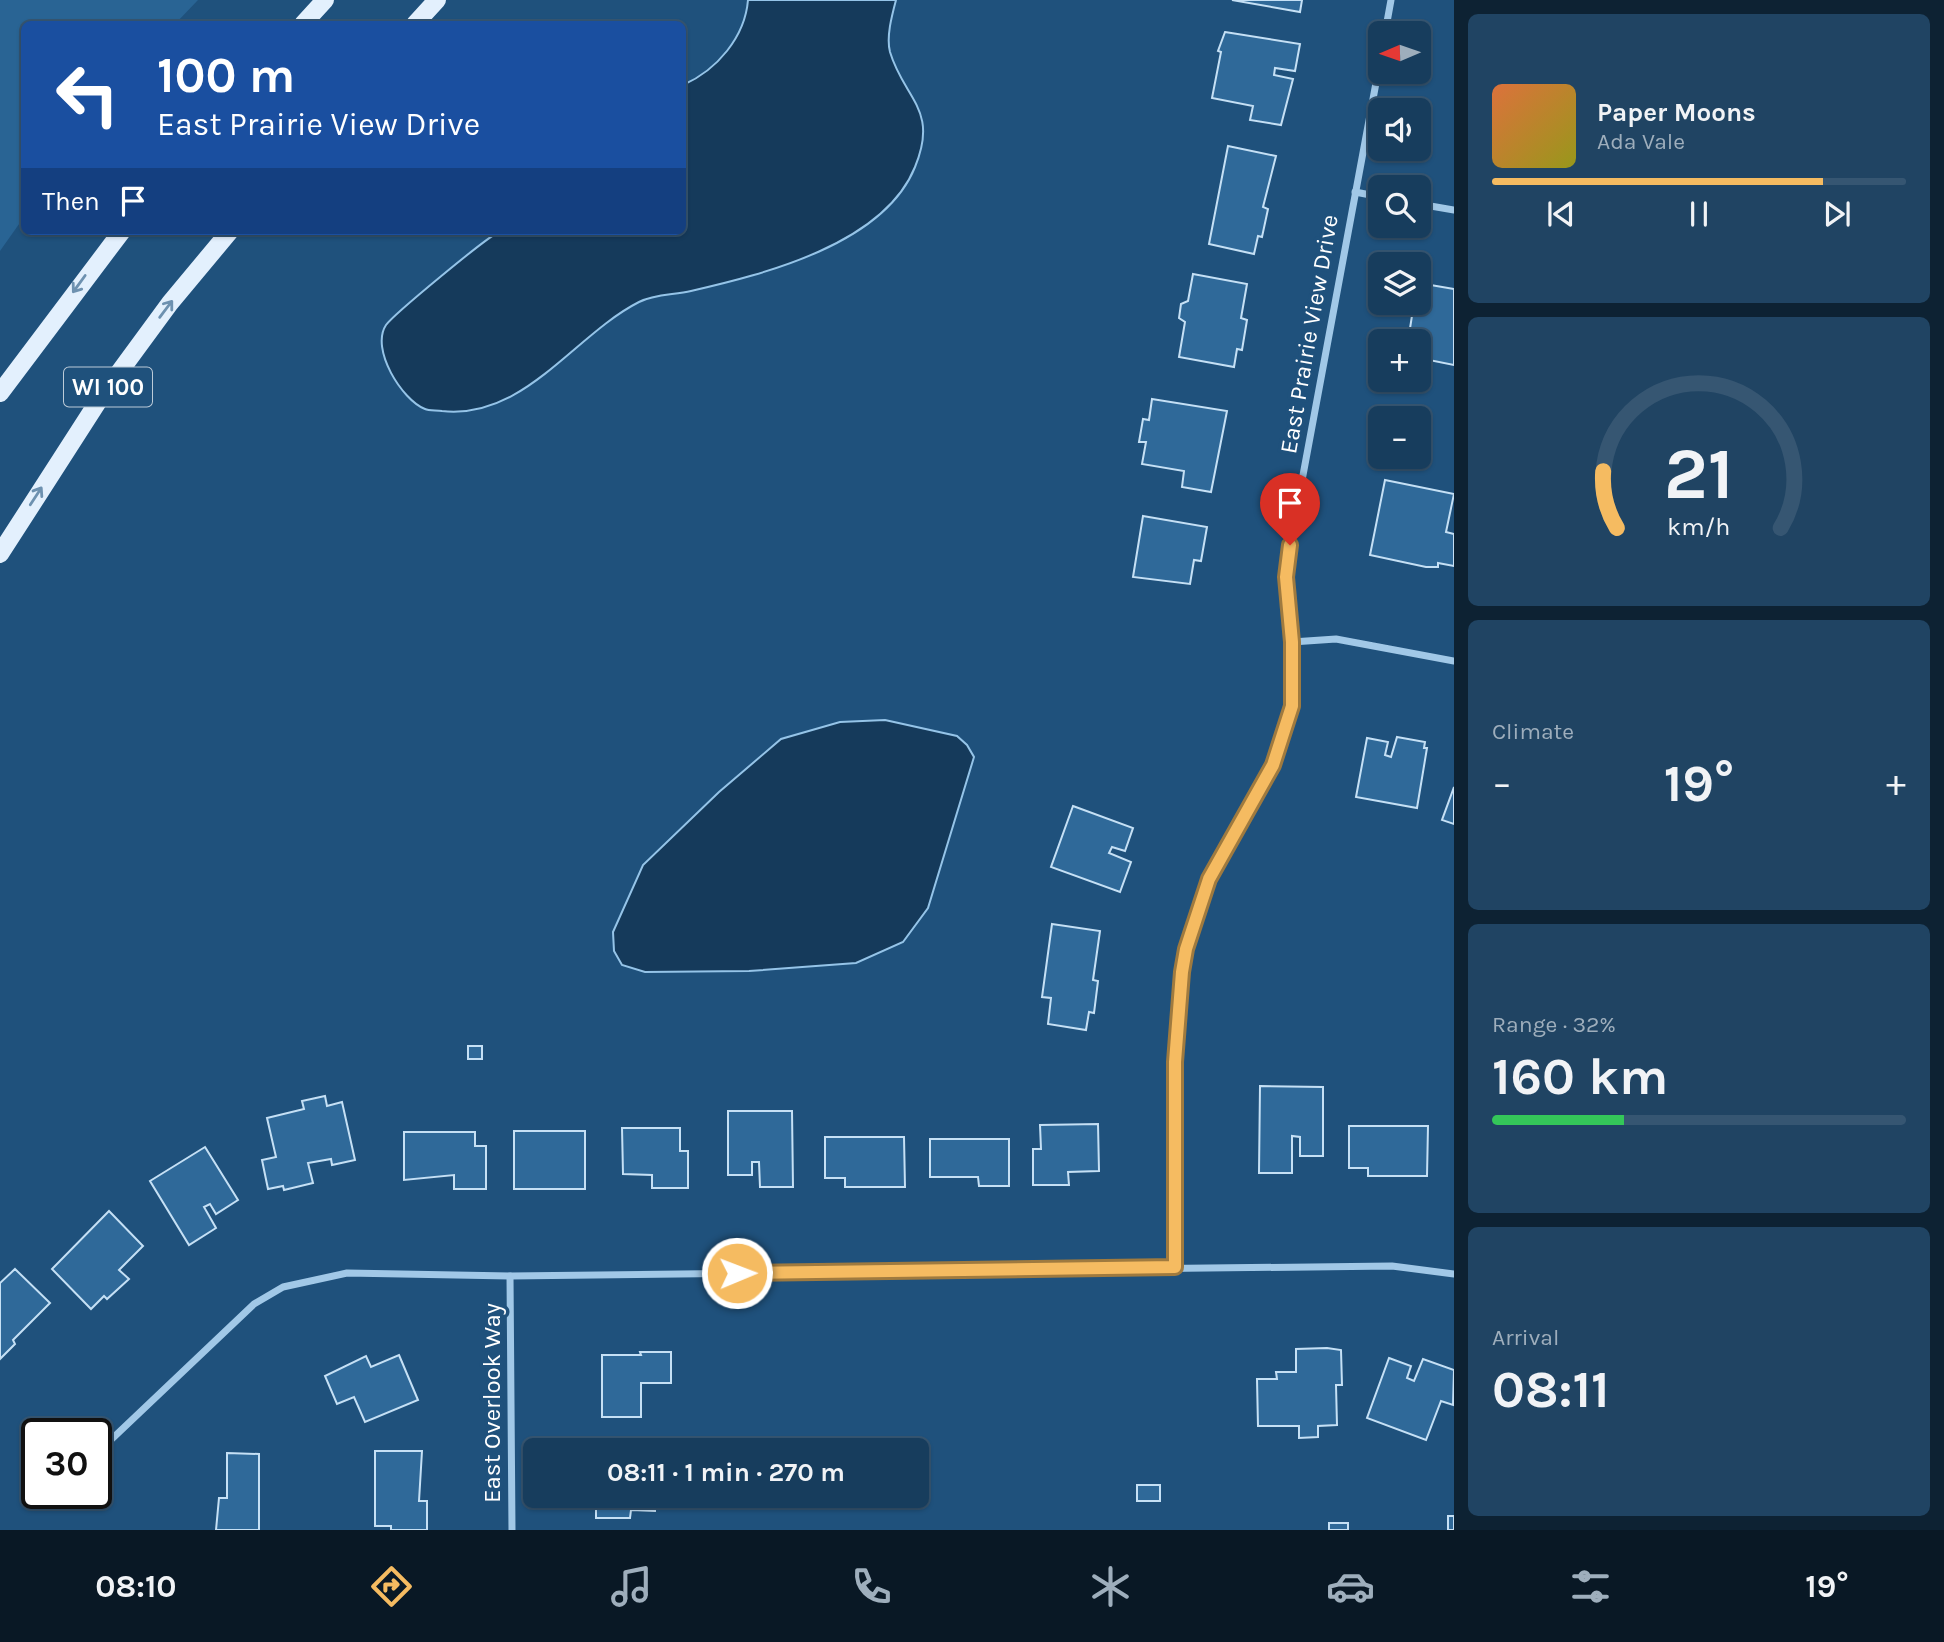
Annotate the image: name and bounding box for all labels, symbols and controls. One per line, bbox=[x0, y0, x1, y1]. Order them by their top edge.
north arrow bbox=[1368, 21, 1432, 84]
map controls bbox=[1368, 21, 1431, 469]
text: 100 m bbox=[157, 47, 295, 104]
icon: left bbox=[42, 49, 133, 140]
text: Paper Moons bbox=[1597, 97, 1756, 128]
button: sound bbox=[1368, 98, 1431, 161]
text: East Prairie View Drive bbox=[157, 106, 480, 143]
text: Ada Vale bbox=[1597, 128, 1685, 155]
button: search bbox=[1368, 175, 1431, 238]
icon: arrive bbox=[114, 182, 152, 220]
text: Then bbox=[42, 186, 100, 217]
icon: previous bbox=[1542, 195, 1580, 233]
icon: pause bbox=[1680, 195, 1718, 233]
icon: next bbox=[1818, 195, 1856, 233]
street label: East Prairie View Drive bbox=[1274, 212, 1344, 456]
button: layers bbox=[1368, 252, 1431, 315]
one-way arrow bbox=[72, 275, 87, 294]
one-way arrow bbox=[158, 300, 173, 319]
button: + bbox=[1368, 329, 1431, 392]
road number: WI 100 bbox=[64, 368, 152, 406]
button: − bbox=[1368, 406, 1431, 469]
text: 21 bbox=[1664, 431, 1734, 516]
pin bbox=[1260, 473, 1320, 545]
icon: arrive bbox=[1271, 484, 1309, 522]
one-way arrow bbox=[29, 487, 44, 506]
text: km/h bbox=[1667, 512, 1731, 541]
text: Climate bbox=[1492, 718, 1574, 745]
text: 19° bbox=[1664, 753, 1734, 814]
text: − bbox=[1492, 761, 1512, 806]
text: + bbox=[1886, 761, 1906, 806]
text: Range · 32% bbox=[1492, 1011, 1616, 1038]
text: 160 km bbox=[1492, 1046, 1668, 1107]
position arrow bbox=[700, 1236, 774, 1310]
street label: East Overlook Way bbox=[478, 1303, 506, 1503]
text: Arrival bbox=[1492, 1324, 1559, 1351]
text: 08:11 bbox=[1492, 1359, 1610, 1420]
speed limit sign: 30 bbox=[21, 1418, 112, 1509]
text: 08:11 · 1 min · 270 m bbox=[607, 1457, 845, 1488]
icon: directions bbox=[367, 1562, 416, 1611]
icon: music bbox=[607, 1562, 656, 1611]
icon: phone bbox=[847, 1562, 896, 1611]
icon: climate bbox=[1086, 1562, 1135, 1611]
icon: car bbox=[1326, 1562, 1375, 1611]
icon: filters bbox=[1566, 1562, 1615, 1611]
text: 08:10 bbox=[95, 1568, 177, 1605]
text: 19° bbox=[1805, 1568, 1849, 1605]

